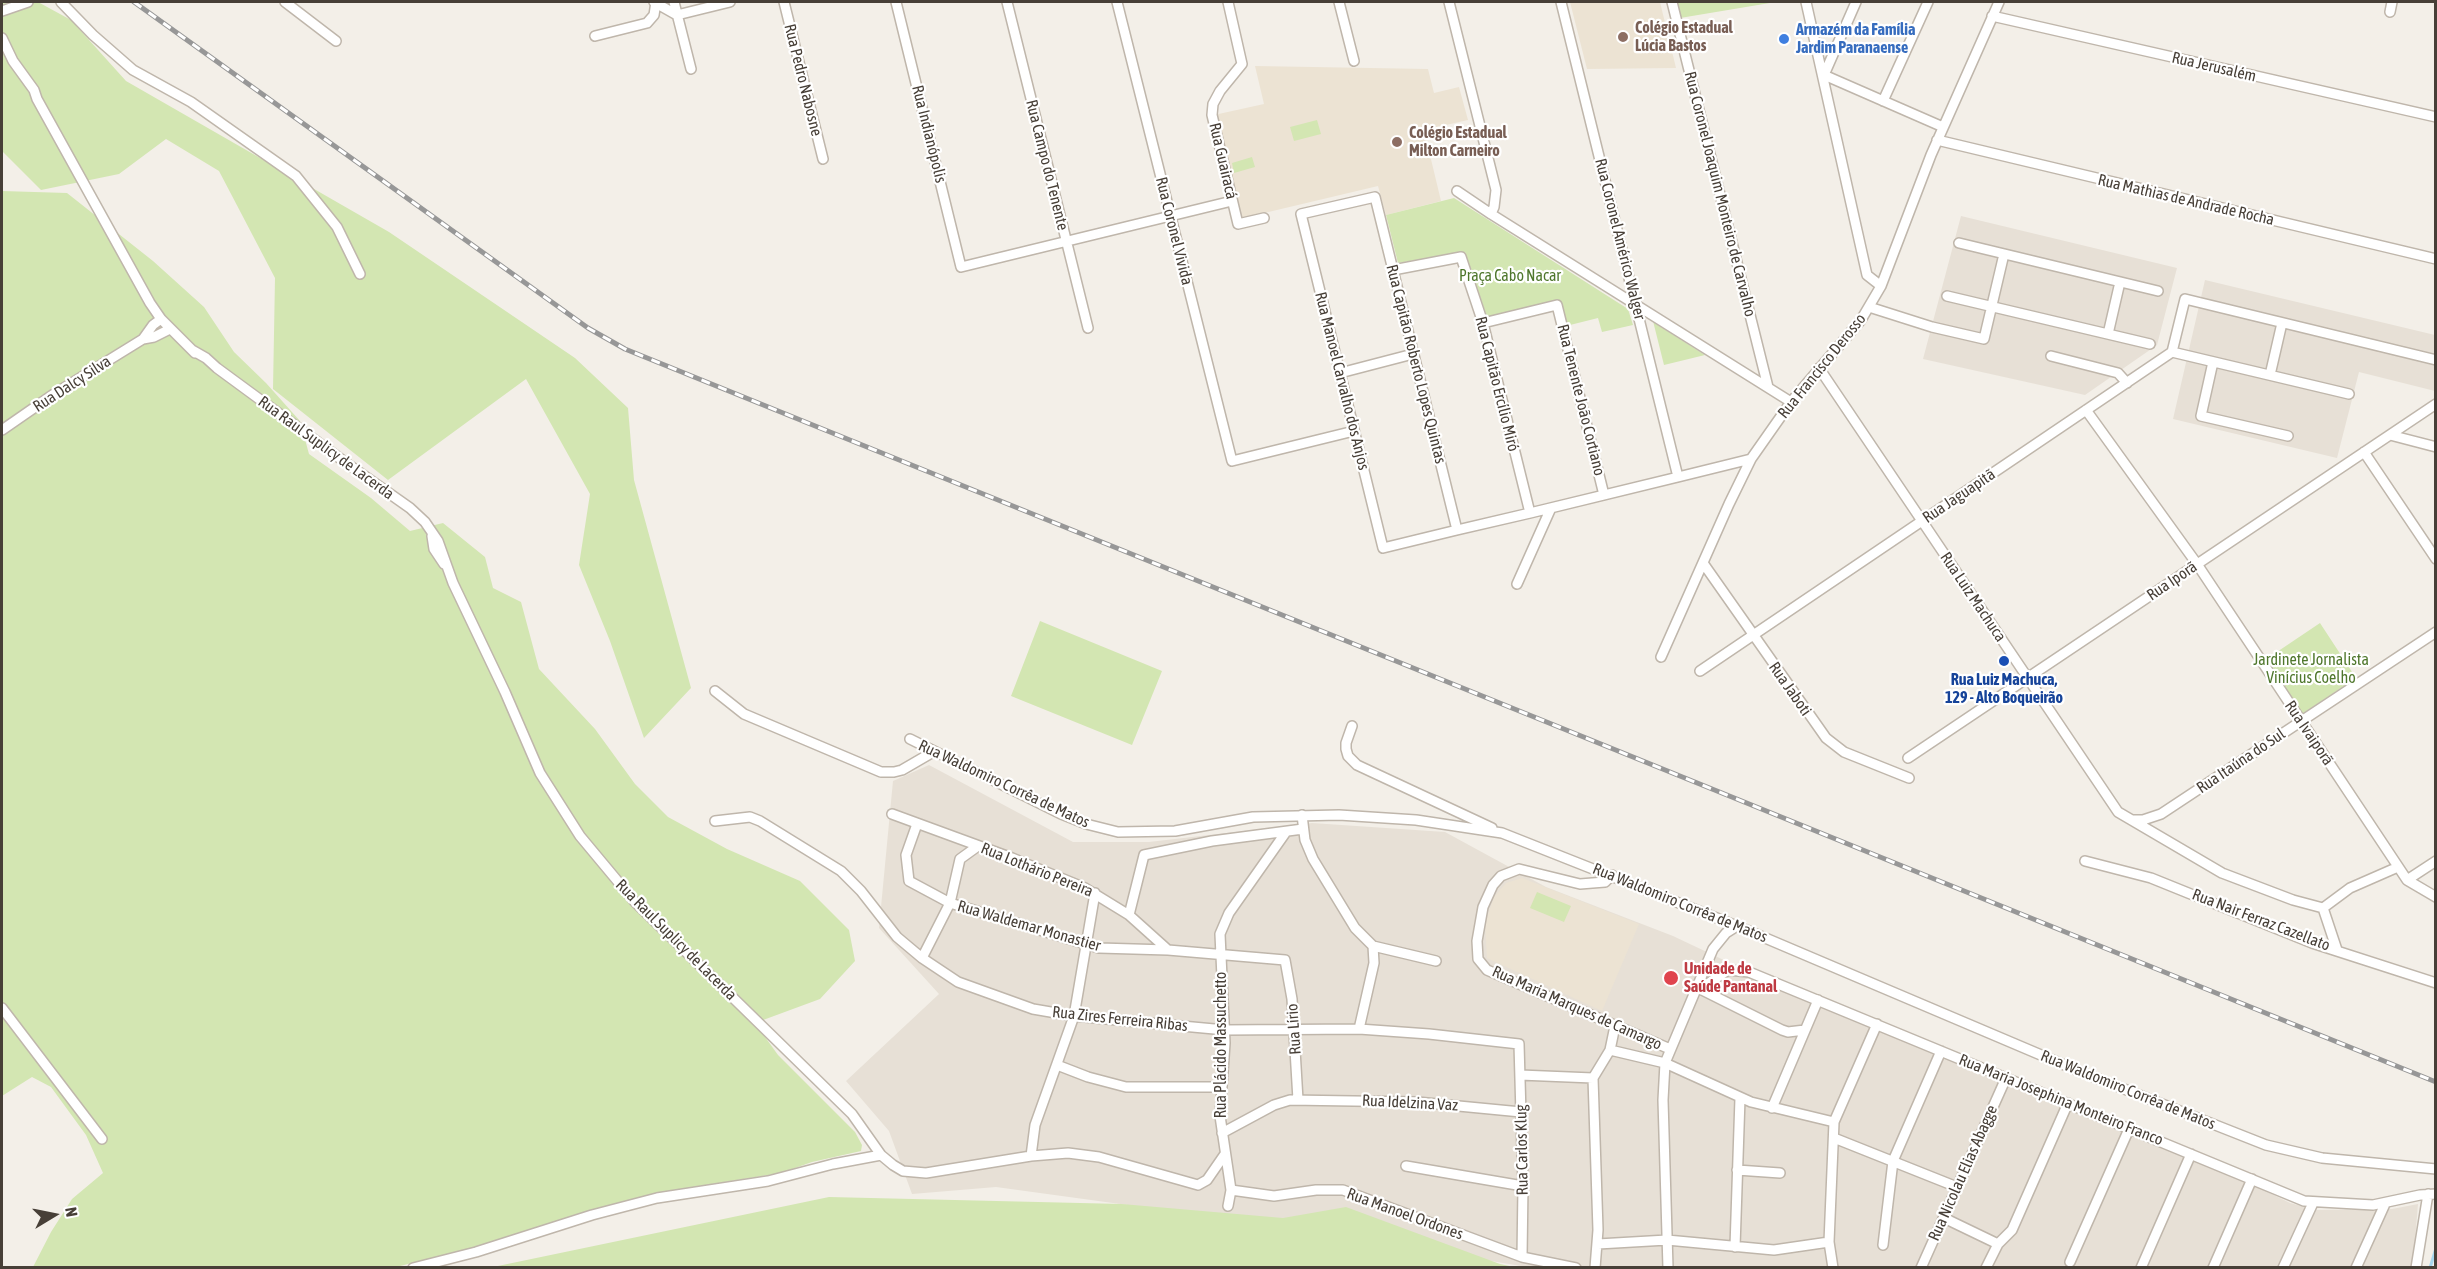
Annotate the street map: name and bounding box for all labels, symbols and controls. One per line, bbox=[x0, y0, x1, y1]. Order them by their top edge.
place label: Colégio Estadual Lúcia Bastos bbox=[1635, 18, 1733, 56]
place label: Armazém da Família Jardim Paranaense bbox=[1796, 20, 1915, 58]
street label: Rua Pedro Nabosne bbox=[780, 22, 826, 138]
marker: Colégio Estadual Lúcia Bastos bbox=[1616, 30, 1630, 44]
marker: Armazém da Família Jardim Paranaense bbox=[1777, 32, 1791, 46]
street label: Rua Jerusalém bbox=[2170, 48, 2258, 86]
street label: Rua Coronel Joaquim Monteiro de Carvalho bbox=[1680, 69, 1760, 319]
street label: Rua Indianópolis bbox=[908, 83, 950, 185]
street label: Rua Campo do Tenente bbox=[1021, 98, 1073, 232]
street label: Rua Guairacá bbox=[1205, 121, 1241, 201]
place label: Colégio Estadual Milton Carneiro bbox=[1409, 123, 1507, 161]
marker: Colégio Estadual Milton Carneiro bbox=[1390, 135, 1404, 149]
street label: Rua Coronel Américo Walger bbox=[1591, 156, 1649, 322]
street label: Rua Mathias de Andrade Rocha bbox=[2096, 170, 2276, 230]
street label: Rua Coronel Vivida bbox=[1151, 175, 1197, 287]
street label: Rua Capitão Roberto Lopes Quintas bbox=[1382, 262, 1450, 466]
park label: Praça Cabo Nacar bbox=[1459, 266, 1561, 286]
street label: Rua Manoel Carvalho dos Anjos bbox=[1311, 290, 1373, 472]
street label: Rua Francisco Derosso bbox=[1774, 310, 1870, 422]
street label: Rua Capitão Ercílio Miró bbox=[1471, 315, 1523, 453]
street label: Rua Tenente João Cortiano bbox=[1553, 322, 1609, 478]
street label: Rua Dalcy Silva bbox=[29, 352, 115, 416]
street label: Rua Raul Suplicy de Lacerda bbox=[254, 392, 398, 504]
street label: Rua Jaguapitã bbox=[1919, 465, 1999, 527]
street label: Rua Luiz Machuca bbox=[1936, 549, 2010, 645]
street label: Rua Iporã bbox=[2143, 557, 2201, 605]
park label: Jardinete Jornalista Vinícius Coelho bbox=[2253, 650, 2369, 688]
marker: Rua Luiz Machuca, 129 - Alto Boqueirão bbox=[1997, 654, 2011, 668]
street label: Rua Jaboti bbox=[1765, 658, 1815, 720]
place label: Rua Luiz Machuca, 129 - Alto Boqueirão bbox=[1945, 670, 2063, 708]
street label: Rua Ivaiporã bbox=[2280, 697, 2338, 769]
street label: Rua Itaúna do Sul bbox=[2193, 724, 2289, 798]
street label: Rua Waldomiro Corrêa de Matos bbox=[915, 736, 1093, 832]
street label: Rua Lothário Pereira bbox=[978, 839, 1096, 901]
street label: Rua Waldomiro Corrêa de Matos bbox=[1590, 859, 1770, 947]
street label: Rua Raul Suplicy de Lacerda bbox=[612, 876, 740, 1004]
street label: Rua Nair Ferraz Cazellato bbox=[2189, 885, 2333, 955]
street label: Rua Waldemar Monastier bbox=[955, 896, 1103, 956]
place label: Unidade de Saúde Pantanal bbox=[1684, 959, 1777, 997]
street label: Rua Maria Marques de Camargo bbox=[1489, 962, 1665, 1054]
marker: Unidade de Saúde Pantanal bbox=[1662, 969, 1680, 987]
street label: Rua Plácido Massuchetto bbox=[1211, 972, 1231, 1118]
street label: Rua Zires Ferreira Ribas bbox=[1051, 1002, 1189, 1036]
street label: Rua Lírio bbox=[1283, 1003, 1305, 1055]
street label: Rua Waldomiro Corrêa de Matos bbox=[2038, 1046, 2218, 1134]
street label: Rua Maria Josephina Monteiro Franco bbox=[1956, 1050, 2166, 1150]
street label: Rua Idelzina Vaz bbox=[1362, 1091, 1458, 1115]
street label: Rua Nicolau Elias Abagge bbox=[1924, 1102, 2002, 1244]
street label: Rua Carlos Klug bbox=[1512, 1104, 1532, 1196]
street label: Rua Manoel Ordones bbox=[1344, 1184, 1466, 1244]
north arrow bbox=[24, 1185, 84, 1245]
text: N bbox=[62, 1206, 81, 1218]

